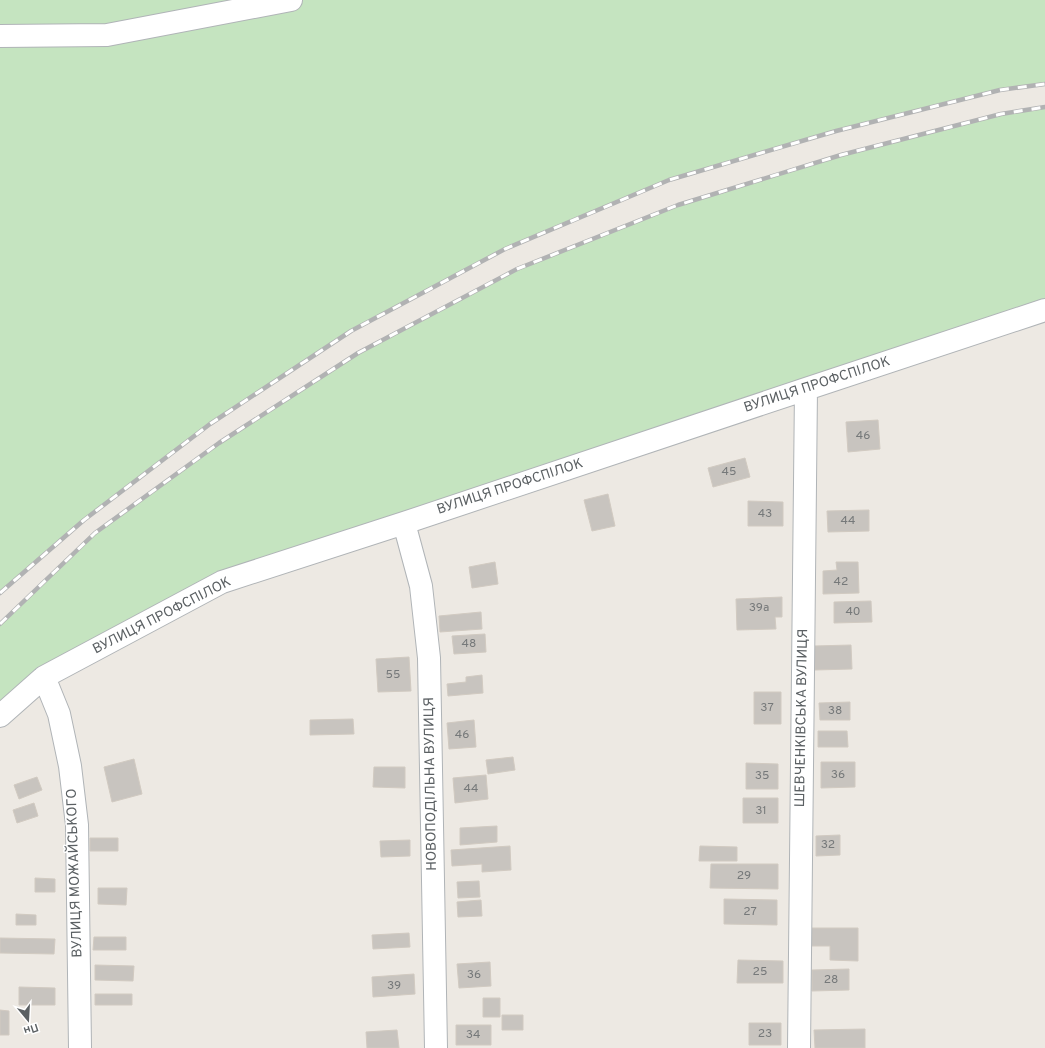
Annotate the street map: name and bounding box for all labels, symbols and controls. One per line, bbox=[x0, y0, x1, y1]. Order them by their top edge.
street label: ВУЛИЦЯ ПРОФСПІЛОК bbox=[742, 353, 892, 417]
house number: 46 bbox=[856, 428, 870, 444]
street label: ВУЛИЦЯ ПРОФСПІЛОК bbox=[435, 455, 585, 519]
house number: 45 bbox=[722, 464, 736, 480]
house number: 43 bbox=[758, 506, 772, 522]
house number: 44 bbox=[841, 513, 855, 529]
street label: ВУЛИЦЯ ПРОФСПІЛОК bbox=[90, 574, 234, 658]
house number: 42 bbox=[834, 574, 848, 590]
house number: 39а bbox=[749, 600, 769, 616]
house number: 40 bbox=[845, 604, 861, 620]
street label: ШЕВЧЕНКІВСЬКА ВУЛИЦЯ bbox=[792, 629, 812, 807]
house number: 48 bbox=[462, 636, 476, 652]
house number: 55 bbox=[386, 667, 400, 683]
street label: НОВОПОДІЛЬНА ВУЛИЦЯ bbox=[421, 697, 441, 871]
house number: 37 bbox=[760, 700, 774, 716]
house number: 38 bbox=[828, 703, 842, 719]
house number: 46 bbox=[455, 727, 469, 743]
house number: 36 bbox=[831, 767, 845, 783]
house number: 35 bbox=[755, 768, 769, 784]
house number: 44 bbox=[464, 781, 478, 797]
street label: ВУЛИЦЯ МОЖАЙСЬКОГО bbox=[63, 788, 86, 958]
house number: 31 bbox=[755, 803, 767, 819]
house number: 32 bbox=[821, 837, 835, 853]
house number: 29 bbox=[737, 868, 751, 884]
house number: 27 bbox=[743, 904, 757, 920]
house number: 25 bbox=[753, 964, 767, 980]
house number: 36 bbox=[467, 967, 481, 983]
house number: 28 bbox=[824, 972, 838, 988]
house number: 39 bbox=[387, 978, 401, 994]
north arrow bbox=[8, 1000, 48, 1040]
text: Пн bbox=[22, 1020, 40, 1038]
house number: 23 bbox=[758, 1026, 772, 1042]
house number: 34 bbox=[466, 1027, 480, 1043]

